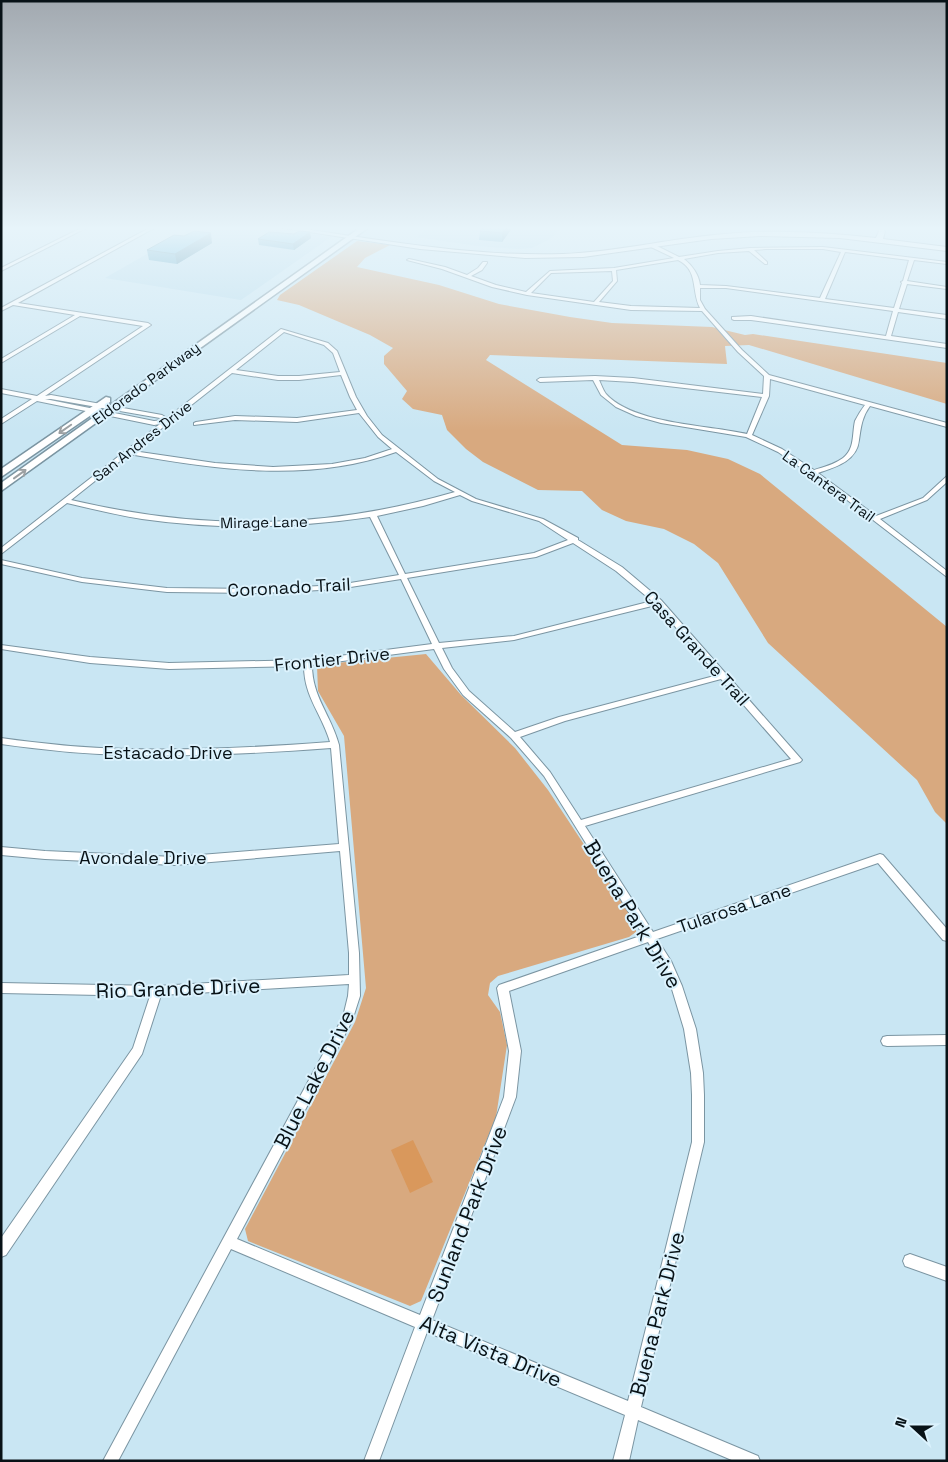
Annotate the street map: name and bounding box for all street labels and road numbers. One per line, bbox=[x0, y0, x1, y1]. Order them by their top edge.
street label: Eldorado Parkway bbox=[88, 338, 204, 428]
street label: San Andres Drive bbox=[89, 396, 196, 486]
street label: La Cantera Trail bbox=[779, 446, 879, 526]
street label: Mirage Lane bbox=[220, 512, 308, 532]
street label: Coronado Trail bbox=[227, 572, 351, 602]
street label: Casa Grande Trail bbox=[639, 586, 755, 710]
street label: Frontier Drive bbox=[273, 642, 391, 676]
street label: Estacado Drive bbox=[103, 741, 233, 764]
street label: Buena Park Drive bbox=[578, 835, 688, 993]
street label: Avondale Drive bbox=[79, 846, 207, 869]
street label: Tularosa Lane bbox=[674, 878, 794, 938]
street label: Rio Grande Drive bbox=[95, 972, 261, 1004]
street label: Blue Lake Drive bbox=[267, 1005, 361, 1153]
street label: Sunland Park Drive bbox=[421, 1122, 513, 1306]
street label: Buena Park Drive bbox=[623, 1229, 691, 1399]
street label: Alta Vista Drive bbox=[416, 1309, 566, 1393]

